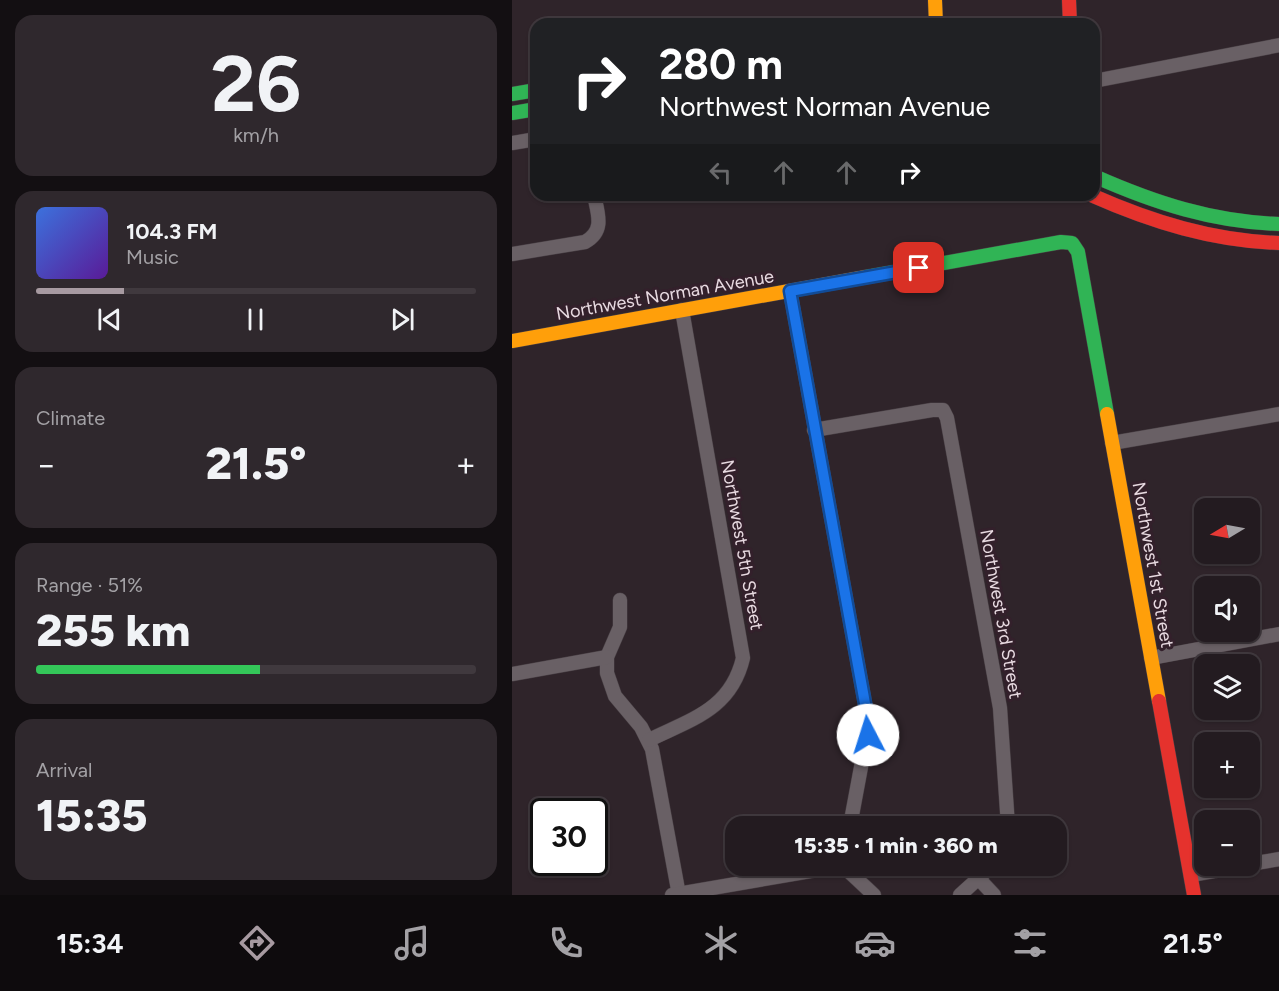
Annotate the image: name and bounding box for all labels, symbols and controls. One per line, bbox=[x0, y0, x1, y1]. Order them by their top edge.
text: 26 bbox=[211, 37, 301, 131]
text: 280 m bbox=[659, 39, 783, 90]
icon: right bbox=[560, 42, 638, 120]
text: Northwest Norman Avenue bbox=[659, 90, 990, 123]
text: km/h bbox=[233, 123, 279, 147]
icon: left bbox=[704, 156, 737, 189]
icon: ahead bbox=[767, 156, 800, 189]
icon: ahead bbox=[830, 156, 863, 189]
icon: right bbox=[893, 156, 926, 189]
text: 104.3 FM bbox=[126, 218, 217, 245]
pin bbox=[893, 242, 944, 293]
text: Music bbox=[126, 245, 179, 269]
icon: arrive bbox=[902, 251, 935, 284]
street label: Northwest Norman Avenue bbox=[554, 265, 776, 325]
icon: previous bbox=[93, 303, 126, 336]
icon: pause bbox=[239, 303, 272, 336]
icon: next bbox=[386, 303, 419, 336]
text: Climate bbox=[36, 406, 105, 430]
text: 21.5° bbox=[205, 436, 307, 490]
text: − bbox=[36, 445, 57, 484]
text: + bbox=[455, 445, 476, 484]
street label: Northwest 5th Street bbox=[716, 458, 768, 632]
street label: Northwest 1st Street bbox=[1128, 480, 1178, 650]
north arrow bbox=[1194, 498, 1260, 564]
map controls bbox=[1194, 498, 1260, 876]
street label: Northwest 3rd Street bbox=[975, 527, 1027, 701]
text: Range · 51% bbox=[36, 573, 143, 597]
button: sound bbox=[1194, 576, 1260, 642]
text: 255 km bbox=[36, 603, 191, 657]
button: layers bbox=[1194, 654, 1260, 720]
position arrow bbox=[836, 703, 900, 767]
button: + bbox=[1194, 732, 1260, 798]
text: Arrival bbox=[36, 758, 92, 782]
text: 15:35 bbox=[36, 788, 148, 842]
speed limit sign: 30 bbox=[530, 798, 608, 876]
button: − bbox=[1194, 810, 1260, 876]
text: 15:35 · 1 min · 360 m bbox=[794, 832, 998, 859]
icon: directions bbox=[236, 922, 278, 964]
icon: music bbox=[391, 922, 433, 964]
icon: phone bbox=[545, 922, 587, 964]
icon: climate bbox=[700, 922, 742, 964]
icon: car bbox=[854, 922, 896, 964]
icon: filters bbox=[1009, 922, 1051, 964]
text: 15:34 bbox=[56, 927, 124, 960]
text: 21.5° bbox=[1163, 927, 1223, 960]

